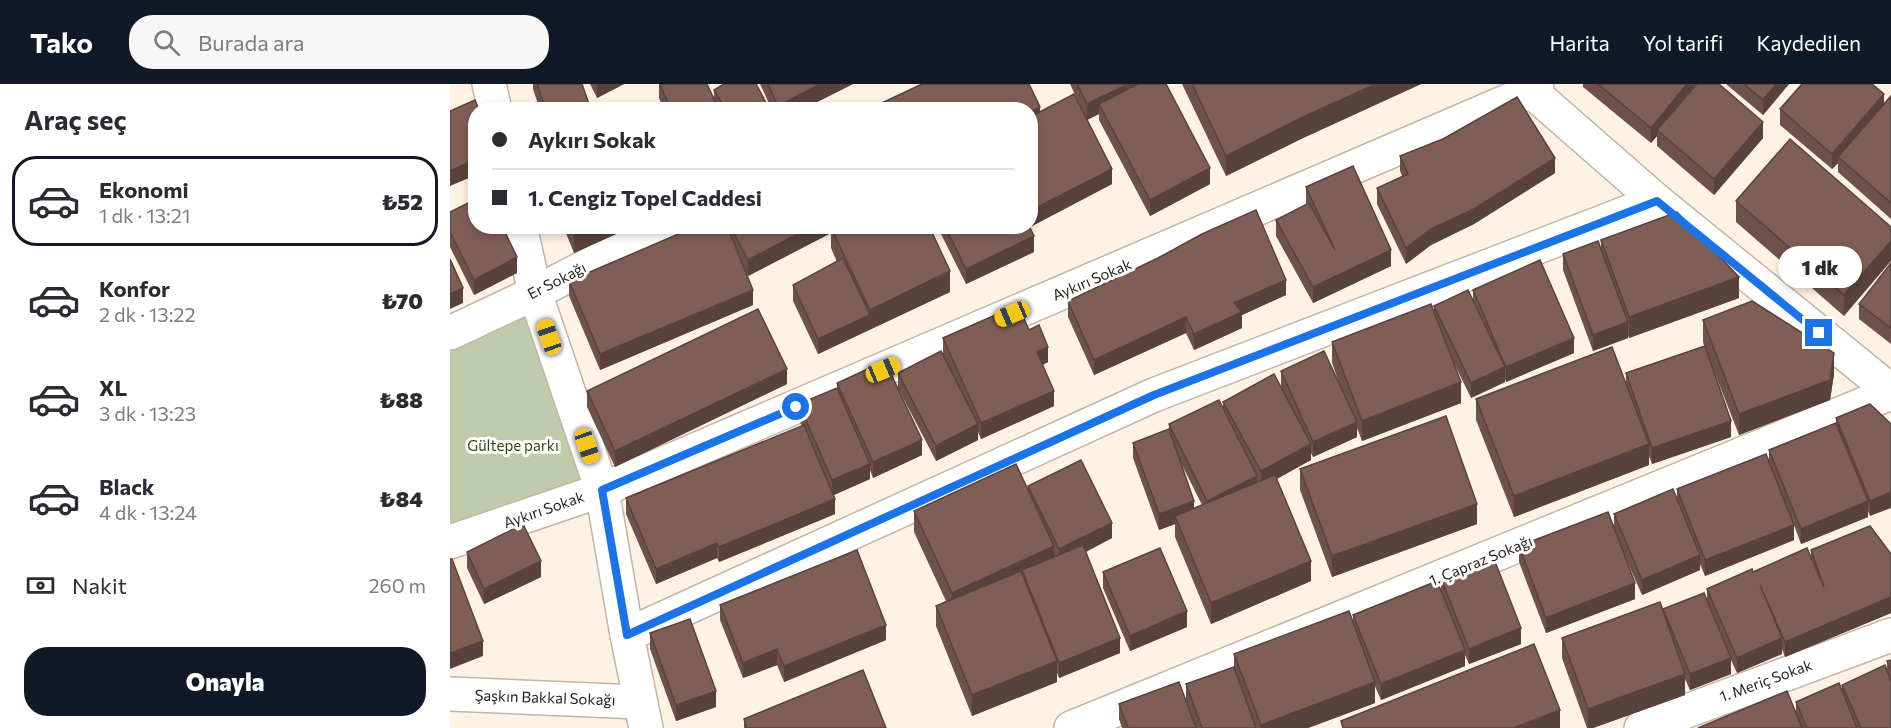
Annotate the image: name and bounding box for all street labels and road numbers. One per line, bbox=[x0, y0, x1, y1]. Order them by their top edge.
street label: Aykırı Sokak bbox=[1049, 254, 1134, 304]
street label: Er Sokağı bbox=[524, 258, 589, 303]
street label: Aykırı Sokak bbox=[501, 487, 586, 531]
street label: 1. Çapraz Sokağı bbox=[1426, 531, 1535, 589]
street label: 1. Meriç Sokak bbox=[1717, 655, 1814, 705]
street label: Şaşkın Bakkal Sokağı bbox=[474, 686, 616, 708]

